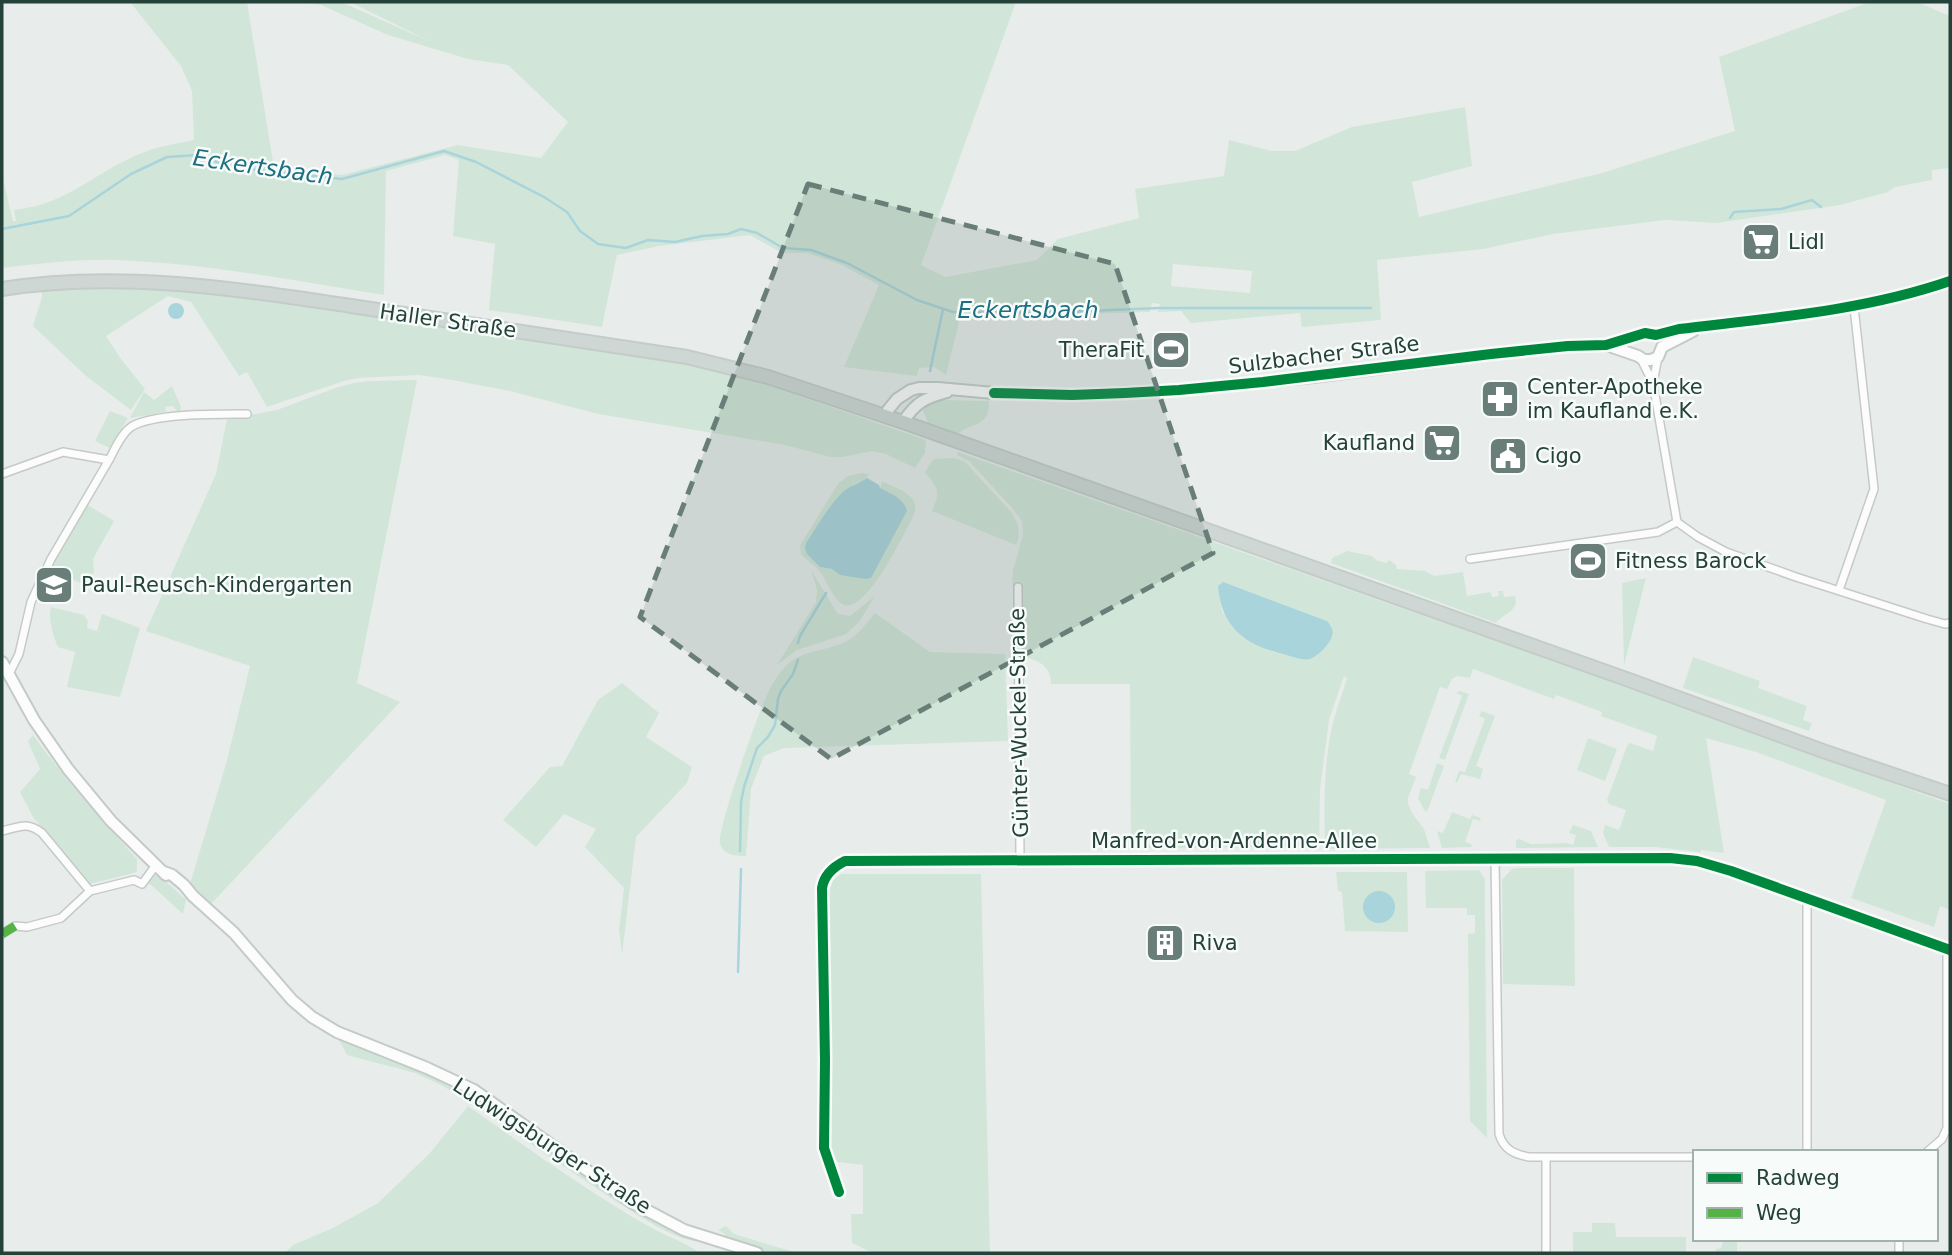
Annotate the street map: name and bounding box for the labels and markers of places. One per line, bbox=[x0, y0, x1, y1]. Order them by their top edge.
supermarket icon: Lidl bbox=[1740, 221, 1782, 263]
place label: Lidl bbox=[1788, 230, 1825, 254]
sports icon: TheraFit bbox=[1150, 329, 1192, 371]
place label: TheraFit bbox=[1058, 338, 1144, 362]
place label: Center-Apotheke im Kaufland e.K. bbox=[1527, 375, 1703, 423]
pharmacy icon: Center-Apotheke im Kaufland e.K. bbox=[1479, 378, 1521, 420]
supermarket icon: Kaufland bbox=[1421, 422, 1463, 464]
place label: Kaufland bbox=[1323, 431, 1415, 455]
public building icon: Cigo bbox=[1487, 435, 1529, 477]
place label: Cigo bbox=[1535, 444, 1582, 468]
sports icon: Fitness Barock bbox=[1567, 540, 1609, 582]
place label: Fitness Barock bbox=[1615, 549, 1767, 573]
school or university icon: Paul-Reusch-Kindergarten bbox=[33, 564, 75, 606]
place label: Paul-Reusch-Kindergarten bbox=[81, 573, 352, 597]
building icon: Riva bbox=[1144, 922, 1186, 964]
place label: Riva bbox=[1192, 931, 1238, 955]

